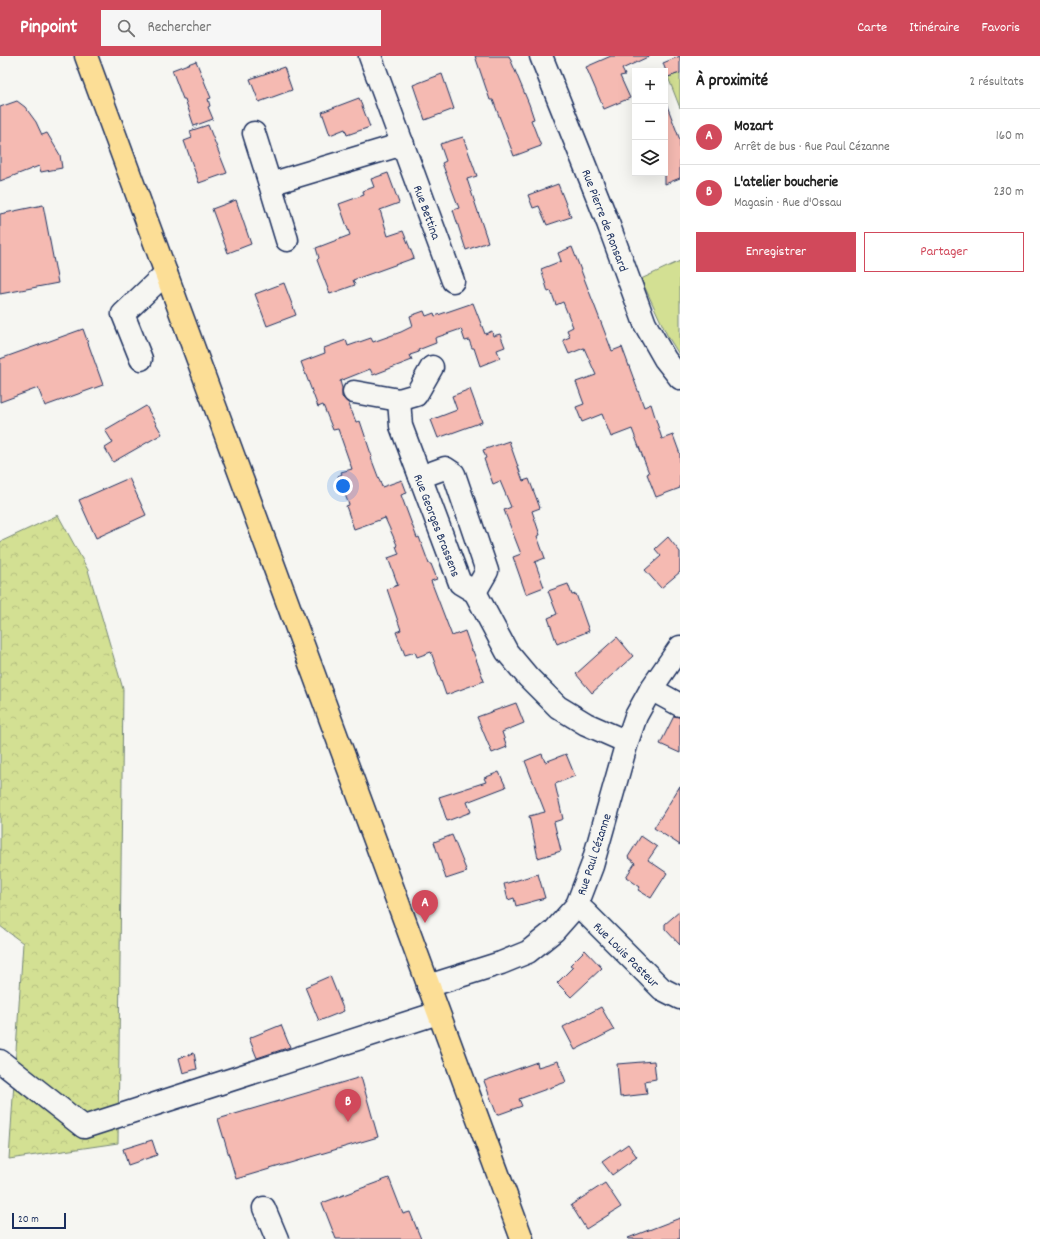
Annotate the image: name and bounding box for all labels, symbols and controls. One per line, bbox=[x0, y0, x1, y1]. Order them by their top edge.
search box bbox=[101, 10, 381, 46]
text: Pinpoint bbox=[20, 15, 77, 42]
icon: search bbox=[115, 17, 137, 39]
text: Rechercher bbox=[147, 17, 211, 39]
text: Carte bbox=[857, 18, 887, 38]
text: Itinéraire bbox=[909, 18, 959, 38]
text: Favoris bbox=[981, 18, 1020, 38]
map controls bbox=[632, 68, 668, 176]
button: + bbox=[632, 68, 668, 104]
text: À proximité bbox=[696, 70, 768, 94]
text: 2 résultats bbox=[970, 73, 1024, 92]
button: − bbox=[632, 104, 668, 140]
text: Mozart bbox=[734, 116, 773, 138]
text: A bbox=[705, 127, 713, 146]
text: 160 m bbox=[996, 127, 1024, 146]
text: Arrêt de bus · Rue Paul Cézanne bbox=[734, 138, 890, 157]
button: layers bbox=[632, 140, 668, 176]
street label: Rue Pierre de Ronsard bbox=[575, 167, 632, 275]
text: L'atelier boucherie bbox=[734, 172, 838, 194]
street label: Rue Bettina bbox=[407, 183, 445, 244]
text: B bbox=[706, 183, 712, 202]
text: 230 m bbox=[994, 183, 1024, 202]
text: Magasin · Rue d'Ossau bbox=[734, 194, 842, 213]
button: Enregistrer bbox=[696, 232, 856, 272]
button: Partager bbox=[864, 232, 1024, 272]
street label: Rue Georges Brassens bbox=[407, 472, 464, 580]
your location bbox=[333, 476, 353, 496]
street label: Rue Paul Cézanne bbox=[573, 811, 618, 898]
pin: A bbox=[412, 890, 438, 923]
street label: Rue Louis Pasteur bbox=[588, 918, 663, 993]
pin: B bbox=[335, 1089, 361, 1122]
scale bar bbox=[12, 1211, 66, 1230]
text: 20 m bbox=[18, 1212, 39, 1228]

